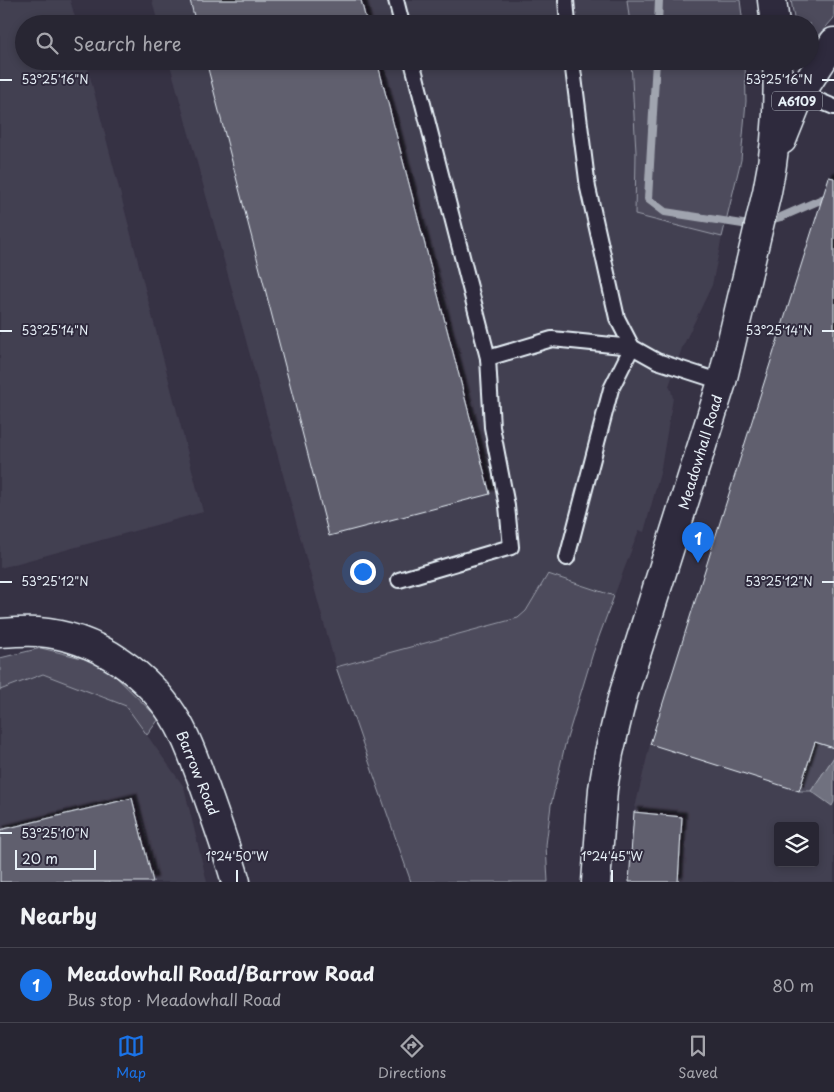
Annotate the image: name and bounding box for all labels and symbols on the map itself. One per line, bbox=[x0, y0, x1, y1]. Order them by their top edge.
text: 53°25'16"N bbox=[21, 70, 89, 88]
text: 53°25'16"N bbox=[745, 70, 813, 88]
road number: A6109 bbox=[772, 92, 822, 110]
text: 53°25'14"N bbox=[22, 321, 88, 339]
text: 53°25'14"N bbox=[746, 321, 812, 339]
street label: Meadowhall Road bbox=[673, 392, 727, 512]
pin: 1 bbox=[682, 522, 714, 563]
your location bbox=[350, 559, 376, 585]
text: 53°25'12"N bbox=[21, 572, 89, 590]
text: 53°25'12"N bbox=[745, 572, 813, 590]
street label: Barrow Road bbox=[171, 728, 225, 818]
text: 53°25'10"N bbox=[21, 824, 89, 842]
scale bar bbox=[15, 847, 96, 870]
text: 1°24'50"W bbox=[206, 847, 269, 865]
text: 1°24'45"W bbox=[581, 847, 644, 865]

